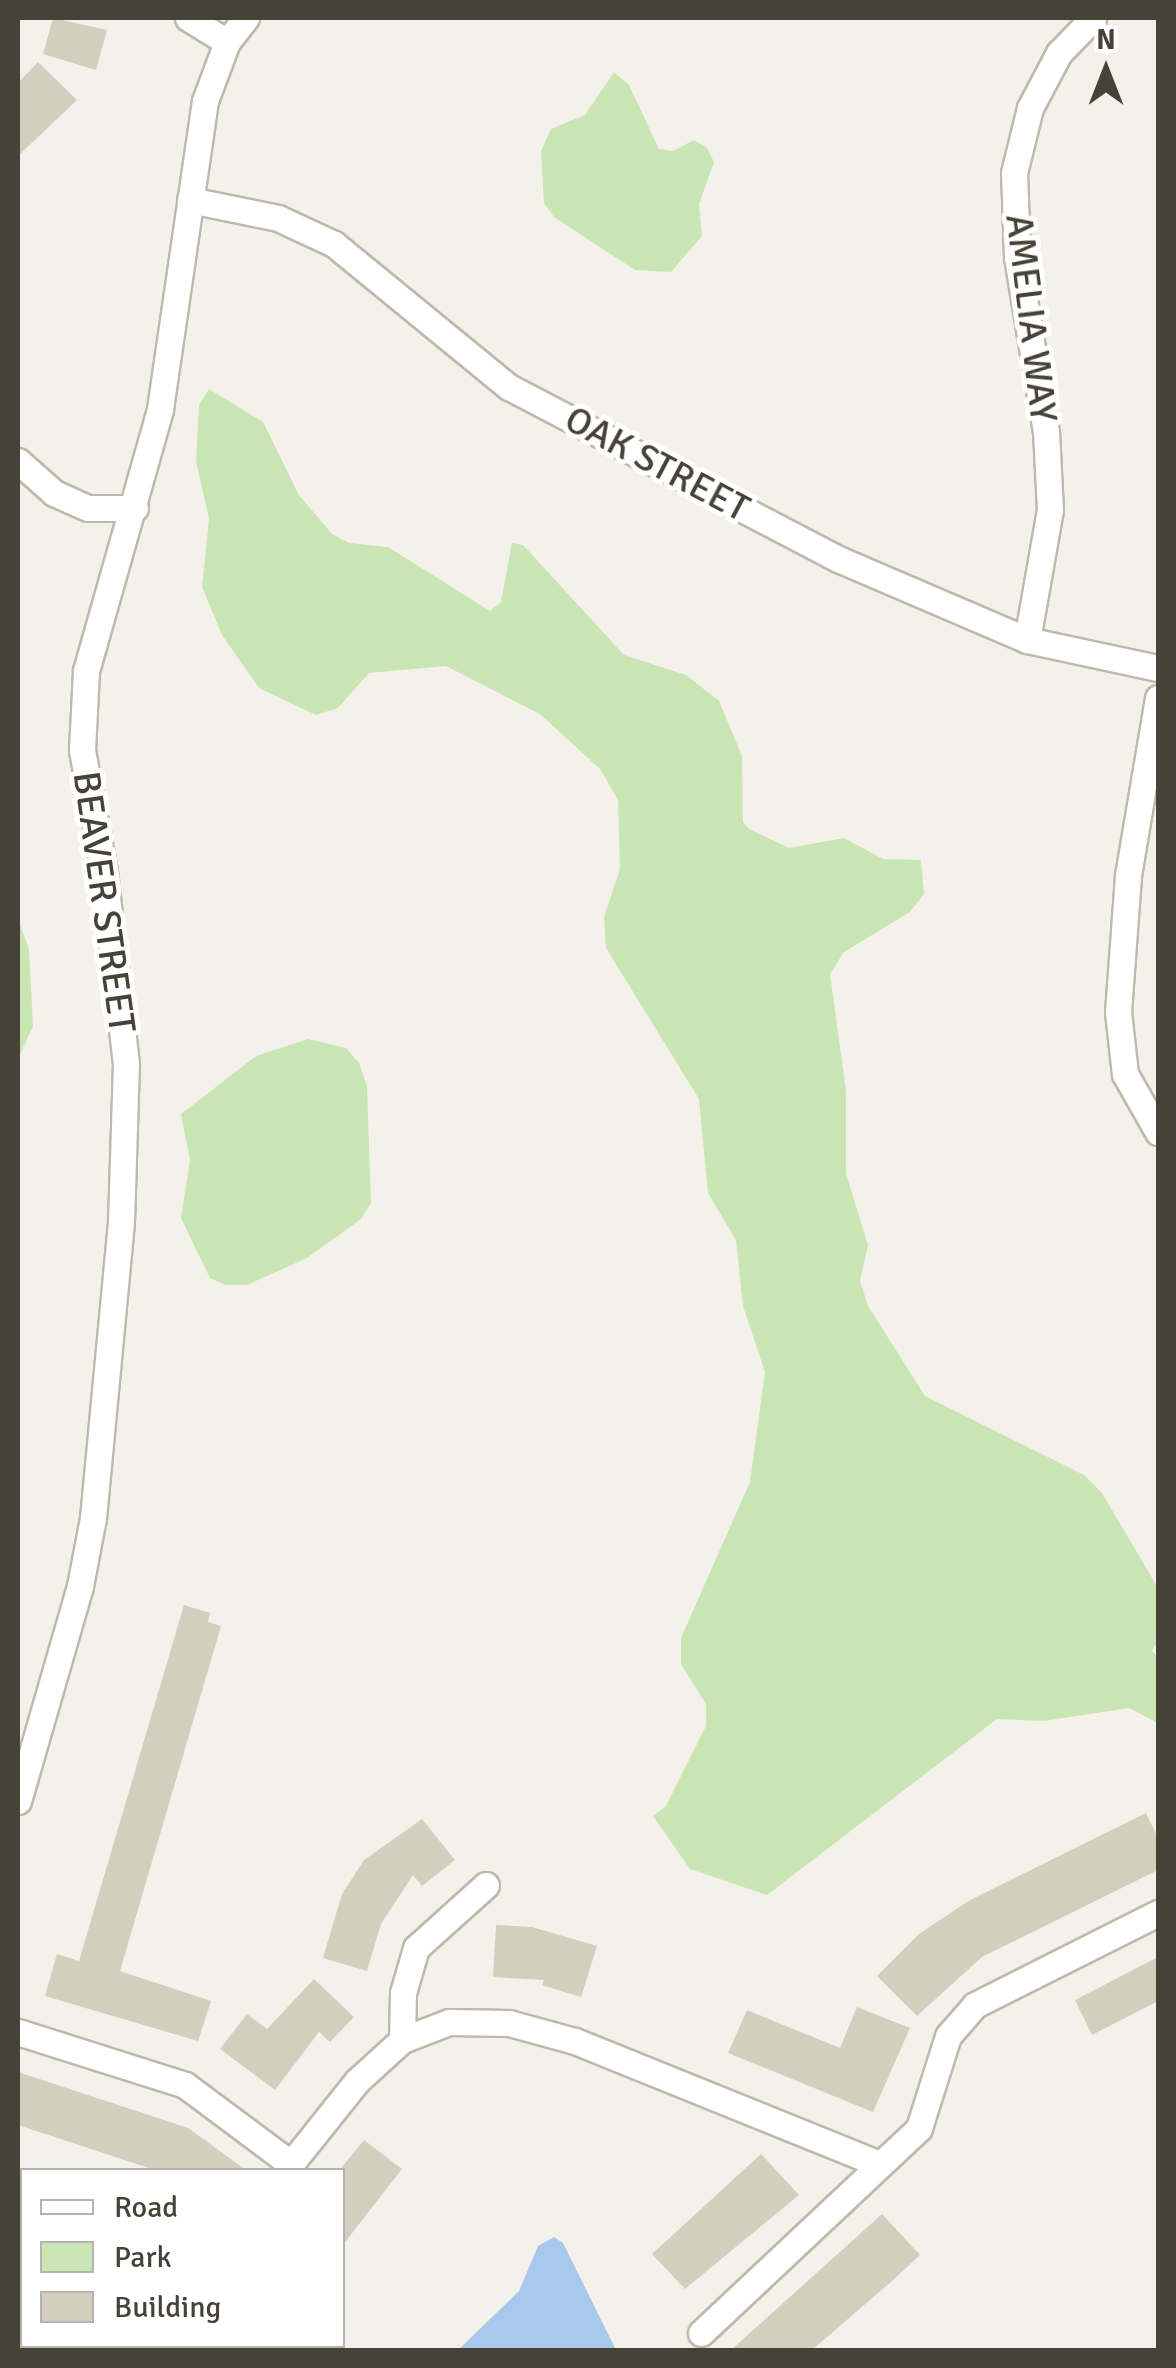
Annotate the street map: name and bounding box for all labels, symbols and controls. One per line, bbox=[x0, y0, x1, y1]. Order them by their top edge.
north arrow bbox=[1056, 20, 1156, 120]
text: N bbox=[1096, 23, 1116, 57]
street label: AMELIA WAY bbox=[996, 211, 1066, 425]
street label: OAK STREET bbox=[557, 396, 757, 532]
street label: BEAVER STREET bbox=[63, 768, 145, 1036]
legend bbox=[20, 2168, 345, 2348]
text: Road bbox=[114, 2189, 178, 2226]
text: Park bbox=[114, 2239, 172, 2276]
text: Building bbox=[114, 2289, 221, 2326]

